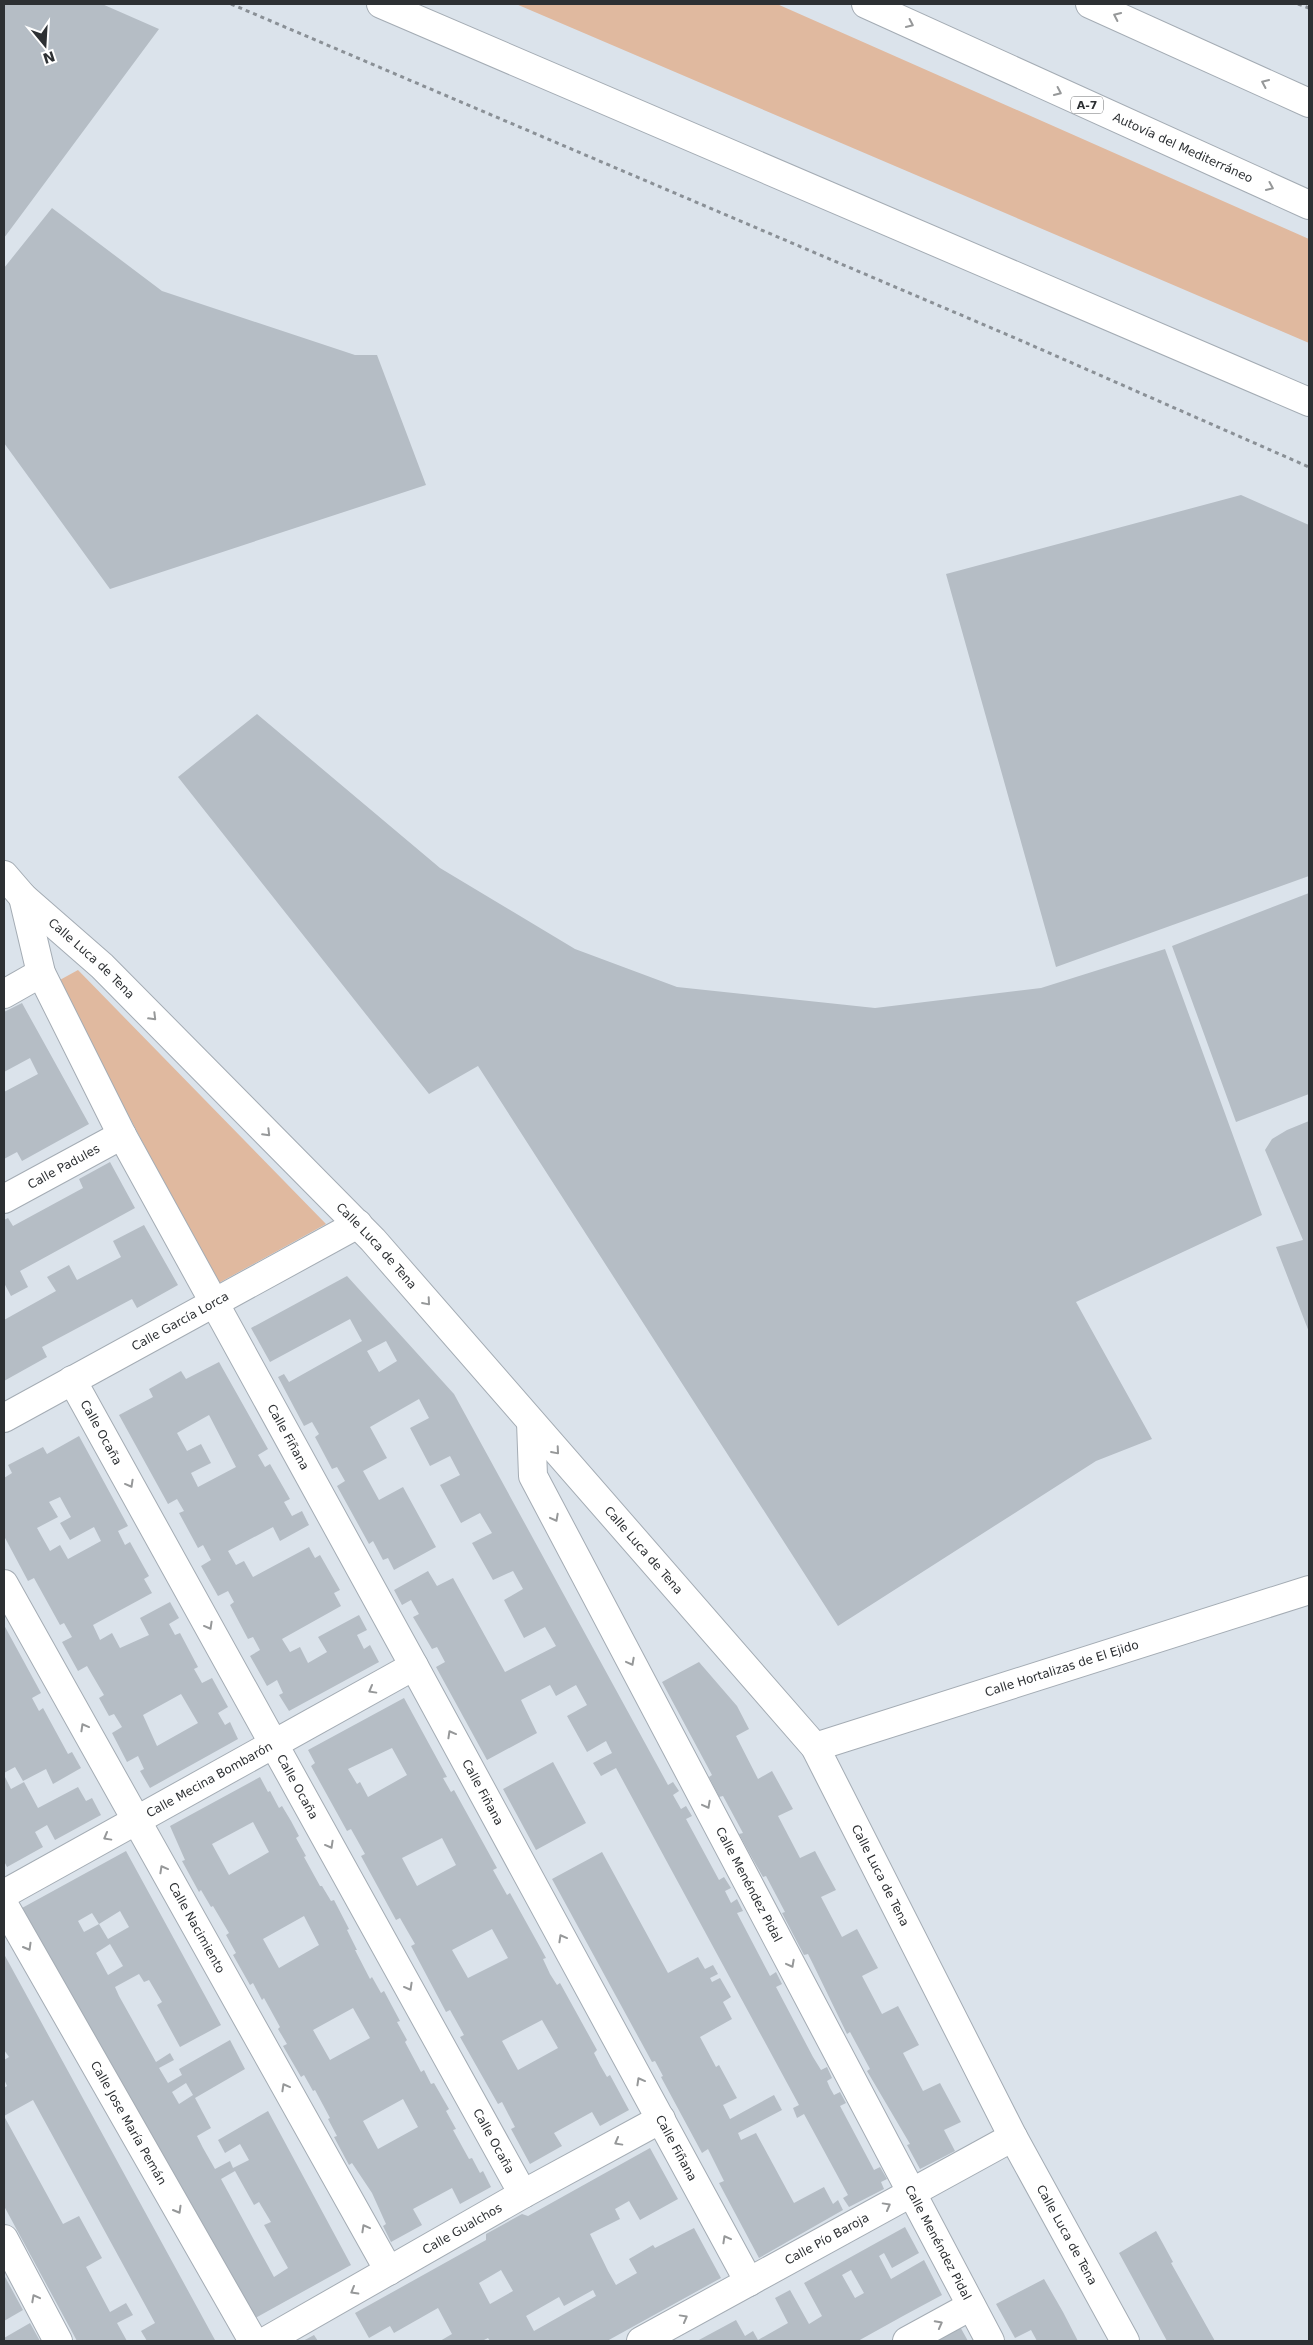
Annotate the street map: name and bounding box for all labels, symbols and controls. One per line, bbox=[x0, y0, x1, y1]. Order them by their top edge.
one-way arrow bbox=[1113, 12, 1122, 22]
one-way arrow bbox=[905, 18, 914, 28]
north arrow bbox=[20, 20, 70, 70]
text: N bbox=[41, 48, 57, 67]
one-way arrow bbox=[1261, 79, 1270, 90]
one-way arrow bbox=[1053, 85, 1062, 96]
road number: A-7 bbox=[1071, 96, 1103, 114]
street label: Autovía del Mediterráneo bbox=[1111, 110, 1255, 186]
one-way arrow bbox=[1265, 181, 1274, 192]
street label: Calle Luca de Tena bbox=[45, 915, 137, 1002]
one-way arrow bbox=[147, 1011, 156, 1020]
one-way arrow bbox=[261, 1127, 270, 1136]
street label: Calle Padules bbox=[25, 1141, 102, 1192]
street label: Calle Luca de Tena bbox=[333, 1200, 419, 1292]
street label: Calle García Lorca bbox=[129, 1289, 231, 1354]
one-way arrow bbox=[421, 1296, 430, 1305]
street label: Calle Ocaña bbox=[77, 1398, 125, 1467]
street label: Calle Fiñana bbox=[264, 1402, 312, 1472]
one-way arrow bbox=[551, 1445, 560, 1454]
one-way arrow bbox=[124, 1479, 134, 1488]
street label: Calle Luca de Tena bbox=[601, 1503, 686, 1597]
one-way arrow bbox=[549, 1513, 559, 1522]
one-way arrow bbox=[203, 1621, 213, 1630]
street label: Calle Hortalizas de El Ejido bbox=[983, 1638, 1140, 1700]
one-way arrow bbox=[625, 1656, 635, 1665]
one-way arrow bbox=[368, 1683, 377, 1693]
one-way arrow bbox=[80, 1723, 90, 1732]
one-way arrow bbox=[447, 1730, 457, 1739]
street label: Calle Mecina Bombarón bbox=[144, 1739, 275, 1820]
street label: Calle Ocaña bbox=[274, 1752, 321, 1822]
street label: Calle Fiñana bbox=[459, 1757, 506, 1828]
one-way arrow bbox=[701, 1800, 711, 1809]
street label: Calle Luca de Tena bbox=[849, 1822, 912, 1929]
street label: Calle Menéndez Pidal bbox=[713, 1825, 785, 1944]
one-way arrow bbox=[104, 1830, 113, 1840]
one-way arrow bbox=[324, 1840, 334, 1849]
one-way arrow bbox=[159, 1865, 169, 1874]
street label: Calle Nacimiento bbox=[166, 1880, 228, 1976]
one-way arrow bbox=[559, 1934, 569, 1943]
one-way arrow bbox=[22, 1942, 32, 1951]
one-way arrow bbox=[785, 1959, 795, 1968]
one-way arrow bbox=[402, 1982, 412, 1991]
street label: Calle Jose María Pemán bbox=[88, 2059, 169, 2187]
one-way arrow bbox=[636, 2077, 646, 2086]
one-way arrow bbox=[282, 2083, 292, 2092]
street label: Calle Ocaña bbox=[470, 2106, 517, 2176]
street label: Calle Fiñana bbox=[653, 2113, 700, 2184]
one-way arrow bbox=[614, 2136, 623, 2146]
street label: Calle Luca de Tena bbox=[1034, 2182, 1100, 2287]
street label: Calle Menéndez Pidal bbox=[902, 2183, 974, 2302]
street label: Calle Gualchos bbox=[420, 2201, 504, 2257]
one-way arrow bbox=[882, 2202, 891, 2212]
one-way arrow bbox=[172, 2204, 182, 2213]
street label: Calle Pío Baroja bbox=[782, 2210, 871, 2268]
one-way arrow bbox=[361, 2225, 371, 2234]
one-way arrow bbox=[722, 2235, 732, 2244]
one-way arrow bbox=[351, 2284, 360, 2294]
one-way arrow bbox=[31, 2294, 41, 2303]
one-way arrow bbox=[678, 2314, 687, 2324]
one-way arrow bbox=[934, 2320, 943, 2330]

